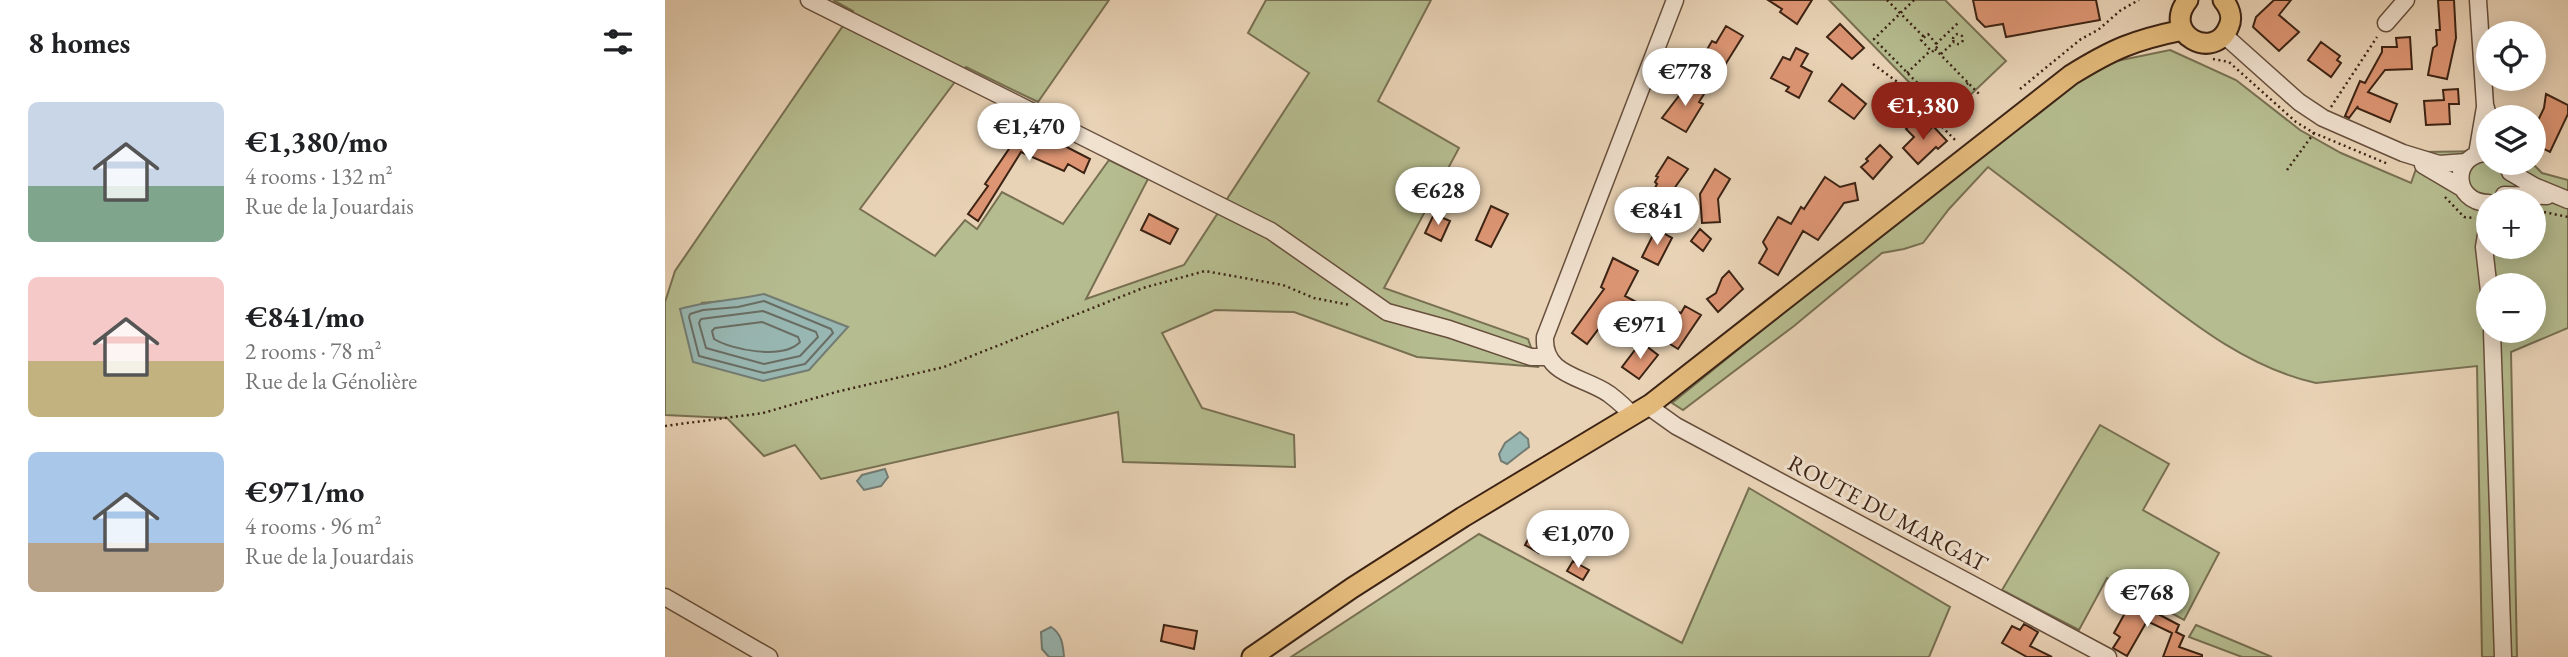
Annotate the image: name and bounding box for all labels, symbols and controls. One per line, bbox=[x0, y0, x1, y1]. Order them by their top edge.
map controls bbox=[2476, 21, 2546, 343]
button: locate bbox=[2476, 21, 2546, 91]
text: 8 homes bbox=[28, 23, 130, 62]
icon: filters bbox=[599, 23, 637, 61]
pin: €778 bbox=[1644, 48, 1726, 108]
text: €778 bbox=[1658, 56, 1712, 86]
pin: €1,380 bbox=[1866, 82, 1980, 142]
text: €1,380 bbox=[1887, 90, 1959, 120]
pin: €1,470 bbox=[972, 104, 1086, 163]
button: layers bbox=[2476, 105, 2546, 175]
text: €1,470 bbox=[993, 111, 1065, 141]
text: €1,380/mo bbox=[245, 122, 388, 161]
icon: home bbox=[84, 130, 168, 214]
text: 4 rooms · 132 m² bbox=[245, 161, 393, 191]
pin: €628 bbox=[1397, 168, 1479, 227]
text: €628 bbox=[1411, 175, 1465, 205]
pin: €841 bbox=[1616, 188, 1698, 247]
button: + bbox=[2476, 189, 2546, 259]
text: Rue de la Jouardais bbox=[245, 191, 414, 221]
text: €841 bbox=[1630, 195, 1684, 225]
button: − bbox=[2476, 273, 2546, 343]
text: €841/mo bbox=[245, 297, 364, 336]
pin: €971 bbox=[1599, 302, 1681, 361]
icon: home bbox=[84, 305, 168, 389]
text: €971 bbox=[1613, 309, 1667, 339]
text: 2 rooms · 78 m² bbox=[245, 336, 382, 366]
text: Rue de la Génolière bbox=[245, 366, 417, 396]
street label: ROUTE DU MARGAT bbox=[1783, 448, 1993, 579]
text: €971/mo bbox=[245, 472, 364, 511]
icon: home bbox=[84, 480, 168, 564]
pin: €1,070 bbox=[1521, 510, 1635, 570]
text: 4 rooms · 96 m² bbox=[245, 511, 382, 541]
text: €1,070 bbox=[1542, 518, 1614, 548]
text: Rue de la Jouardais bbox=[245, 541, 414, 571]
pin: €768 bbox=[2106, 570, 2188, 629]
text: €768 bbox=[2120, 577, 2174, 607]

